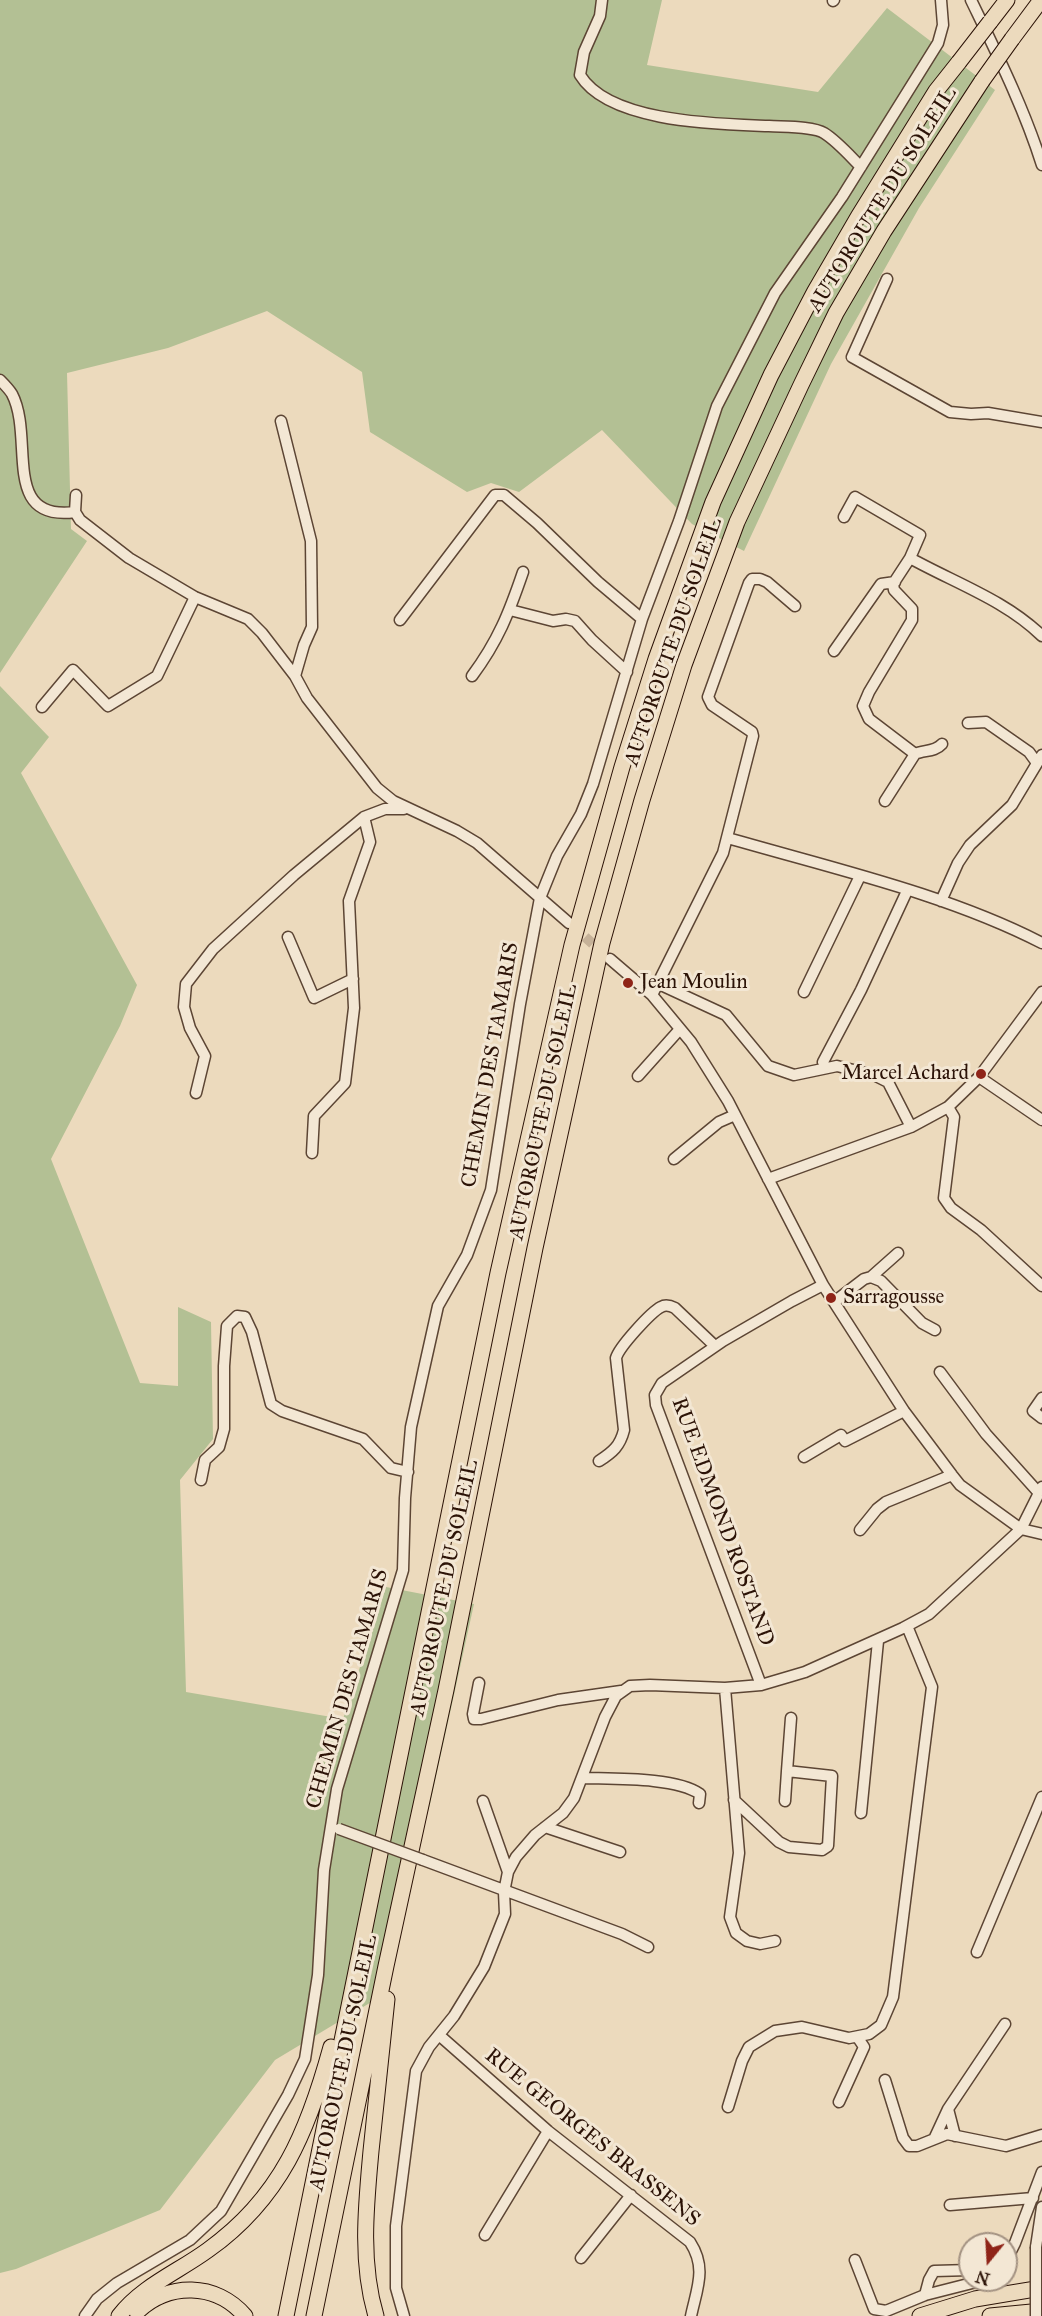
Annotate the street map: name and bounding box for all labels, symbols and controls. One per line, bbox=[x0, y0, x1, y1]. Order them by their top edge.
street label: AUTOROUTE DU SOLEIL bbox=[803, 83, 963, 317]
street label: AUTOROUTE DU SOLEIL bbox=[620, 514, 728, 770]
street label: CHEMIN DES TAMARIS bbox=[457, 941, 525, 1189]
place label: Jean Moulin bbox=[640, 970, 748, 996]
marker: Jean Moulin bbox=[621, 976, 635, 990]
street label: AUTOROUTE DU SOLEIL bbox=[505, 982, 583, 1242]
place label: Marcel Achard bbox=[841, 1061, 969, 1087]
marker: Marcel Achard bbox=[974, 1067, 988, 1081]
place label: Sarragousse bbox=[843, 1285, 944, 1311]
marker: Sarragousse bbox=[824, 1291, 838, 1305]
street label: RUE EDMOND ROSTAND bbox=[665, 1394, 779, 1650]
street label: AUTOROUTE DU SOLEIL bbox=[406, 1458, 484, 1718]
street label: CHEMIN DES TAMARIS bbox=[302, 1566, 394, 1812]
street label: AUTOROUTE DU SOLEIL bbox=[305, 1933, 383, 2193]
street label: RUE GEORGES BRASSENS bbox=[479, 2043, 705, 2233]
north arrow bbox=[958, 2232, 1018, 2292]
text: N bbox=[974, 2267, 992, 2289]

